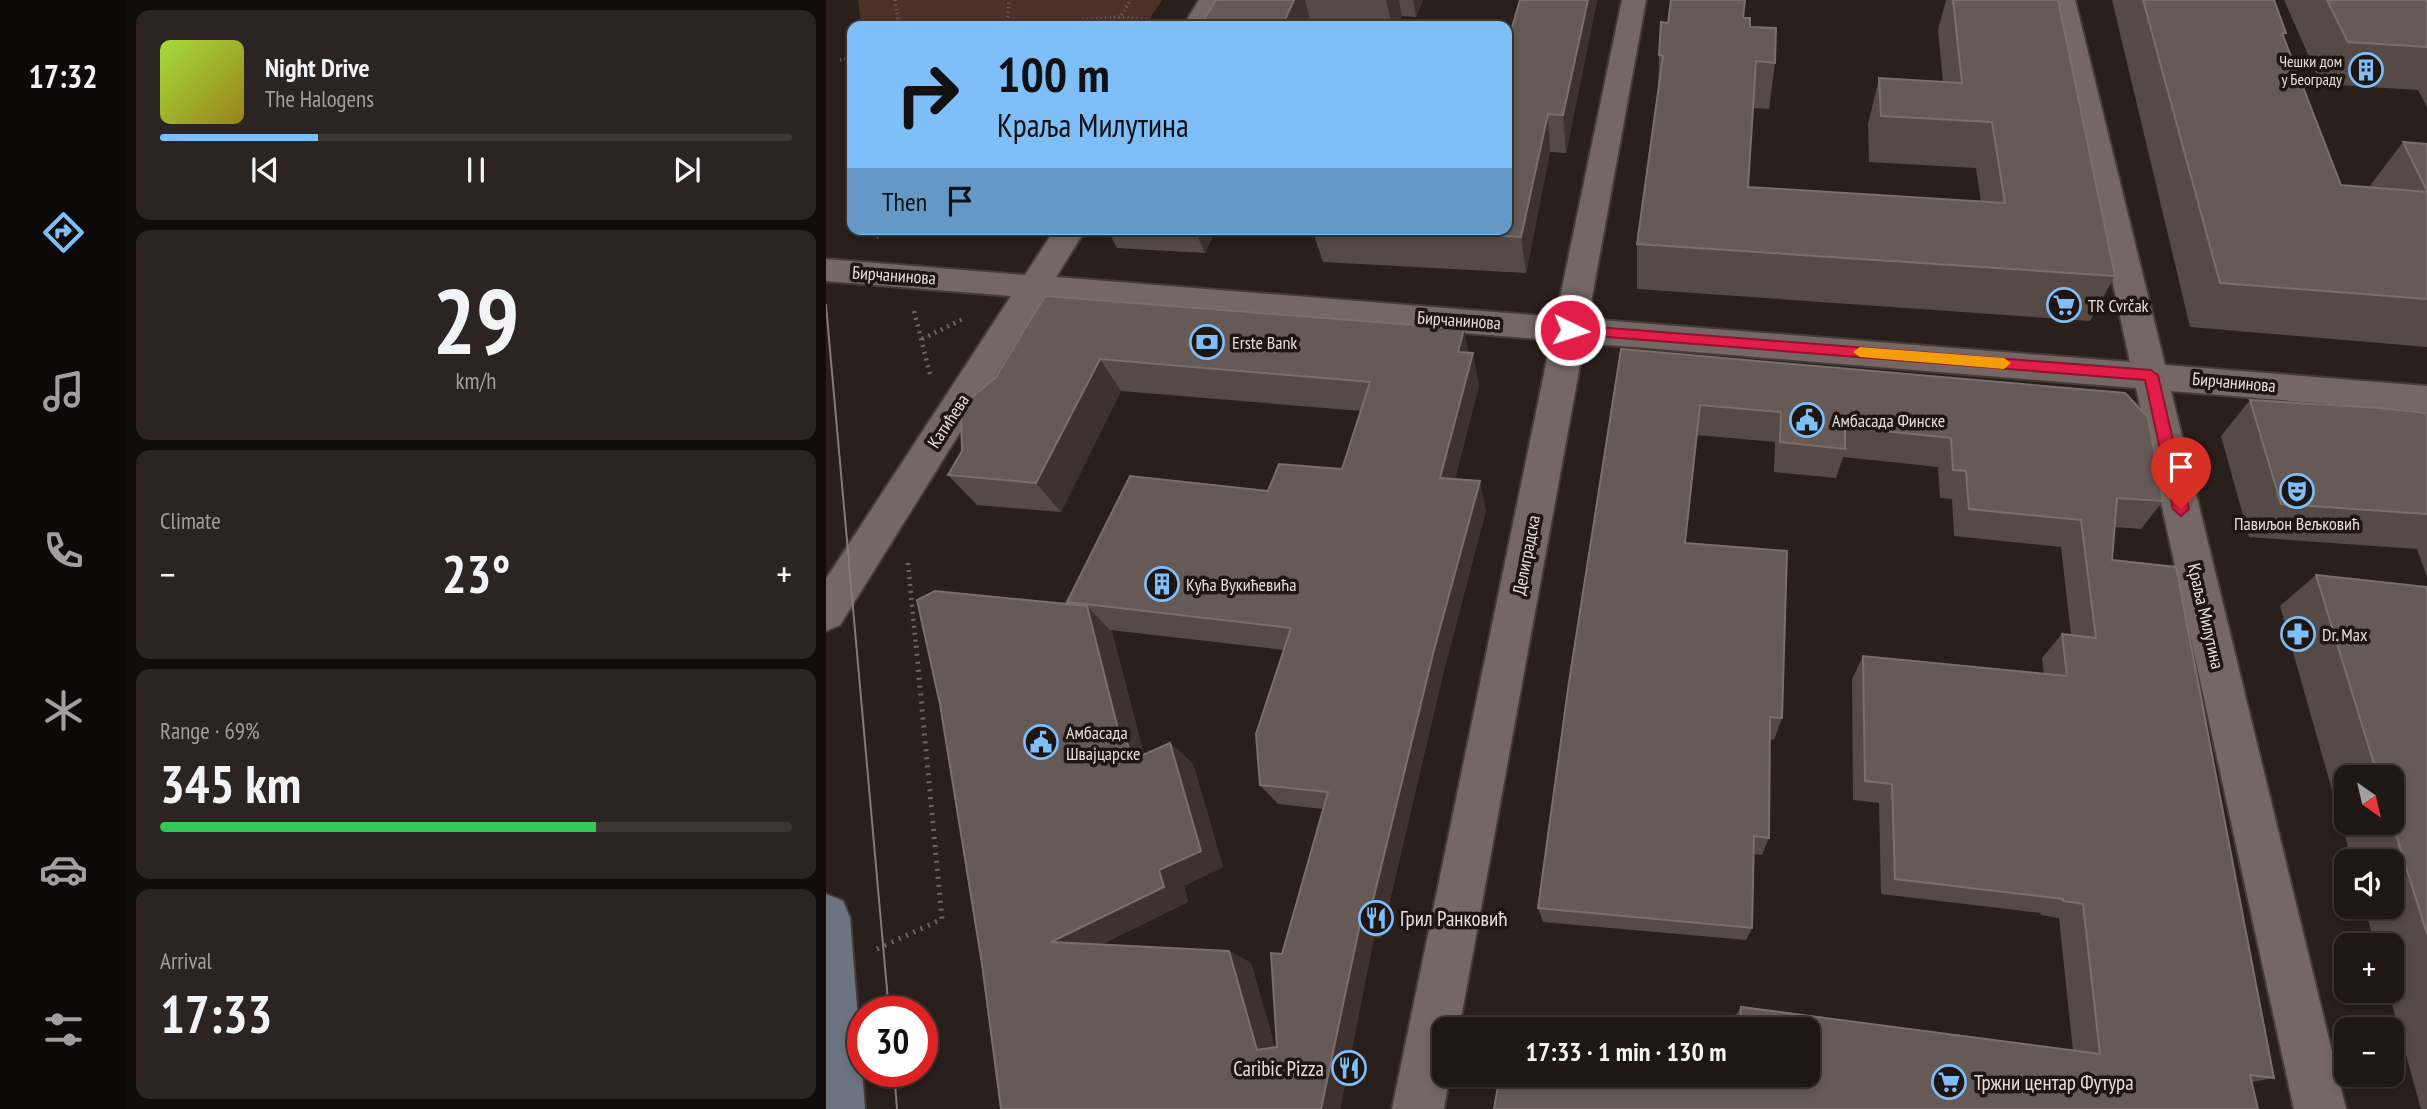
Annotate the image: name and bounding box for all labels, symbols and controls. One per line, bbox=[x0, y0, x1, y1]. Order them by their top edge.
text: 100 m bbox=[997, 42, 1110, 106]
icon: right bbox=[882, 49, 973, 140]
text: Night Drive bbox=[265, 51, 370, 84]
place label: Чешки дом у Београду bbox=[2279, 51, 2342, 89]
building icon: Чешки дом у Београду bbox=[2347, 51, 2385, 89]
text: 17:32 bbox=[28, 55, 98, 97]
text: The Halogens bbox=[265, 84, 374, 113]
text: Краља Милутина bbox=[997, 104, 1189, 146]
icon: previous bbox=[246, 151, 284, 189]
icon: pause bbox=[457, 151, 495, 189]
icon: next bbox=[668, 151, 706, 189]
icon: arrive bbox=[941, 182, 979, 220]
text: Then bbox=[882, 185, 927, 218]
icon: directions bbox=[39, 208, 88, 257]
text: 29 bbox=[433, 261, 520, 379]
street label: Бирчанинова bbox=[851, 261, 937, 289]
supermarket icon: TR Cvrčak bbox=[2045, 286, 2083, 324]
position arrow bbox=[1533, 293, 1607, 367]
place label: TR Cvrčak bbox=[2088, 294, 2149, 317]
street label: Бирчанинова bbox=[1416, 306, 1502, 334]
bank icon: Erste Bank bbox=[1188, 323, 1226, 361]
place label: Erste Bank bbox=[1232, 331, 1297, 354]
text: km/h bbox=[456, 366, 496, 395]
icon: music bbox=[39, 367, 88, 416]
street label: Бирчанинова bbox=[2191, 367, 2277, 397]
street label: Катићева bbox=[922, 390, 974, 452]
public building icon: Амбасада Финске bbox=[1788, 401, 1826, 439]
place label: Амбасада Финске bbox=[1832, 409, 1945, 432]
pin bbox=[2151, 437, 2211, 509]
icon: arrive bbox=[2162, 448, 2200, 486]
theatre icon: Павиљон Вељковић bbox=[2278, 472, 2316, 510]
text: Climate bbox=[160, 506, 221, 535]
place label: Павиљон Вељковић bbox=[2234, 512, 2360, 535]
street label: Делиградска bbox=[1507, 513, 1545, 597]
icon: phone bbox=[39, 526, 88, 575]
text: 23° bbox=[442, 540, 510, 607]
text: − bbox=[160, 549, 176, 598]
text: + bbox=[776, 549, 792, 598]
street label: Краља Милутина bbox=[2183, 561, 2229, 671]
building icon: Кућа Вукићевића bbox=[1143, 565, 1181, 603]
place label: Кућа Вукићевића bbox=[1186, 573, 1296, 596]
pharmacy icon: Dr. Max bbox=[2279, 615, 2317, 653]
place label: Dr. Max bbox=[2322, 623, 2368, 646]
icon: climate bbox=[39, 686, 88, 735]
text: Range · 69% bbox=[160, 716, 260, 745]
place label: Амбасада Швајцарске bbox=[1066, 721, 1141, 765]
public building icon: Амбасада Швајцарске bbox=[1022, 723, 1060, 761]
text: 345 km bbox=[160, 750, 301, 817]
north arrow bbox=[2334, 765, 2404, 835]
map controls bbox=[2334, 765, 2404, 1087]
icon: car bbox=[39, 845, 88, 894]
button: sound bbox=[2334, 849, 2404, 919]
restaurant icon: Грил Ранковић bbox=[1357, 899, 1395, 937]
place label: Грил Ранковић bbox=[1400, 905, 1507, 932]
button: + bbox=[2334, 933, 2404, 1003]
text: Arrival bbox=[160, 946, 212, 975]
text: 17:33 bbox=[160, 980, 272, 1047]
speed limit sign: 30 bbox=[847, 996, 938, 1087]
icon: filters bbox=[39, 1005, 88, 1054]
button: − bbox=[2334, 1017, 2404, 1087]
text: 17:33 · 1 min · 130 m bbox=[1526, 1035, 1726, 1068]
restaurant icon: Caribic Pizza bbox=[1330, 1049, 1368, 1087]
place label: Caribic Pizza bbox=[1233, 1055, 1324, 1082]
supermarket icon: Тржни центар Футура bbox=[1930, 1063, 1968, 1101]
place label: Тржни центар Футура bbox=[1974, 1069, 2134, 1096]

